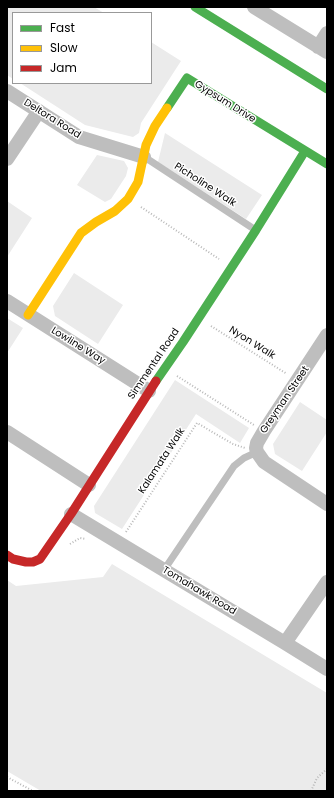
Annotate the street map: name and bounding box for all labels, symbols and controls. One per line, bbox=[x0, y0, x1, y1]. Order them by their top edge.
legend bbox=[12, 12, 152, 84]
text: Fast bbox=[50, 19, 75, 36]
text: Slow bbox=[50, 39, 78, 56]
text: Jam bbox=[50, 59, 77, 76]
street label: Gypsum Drive bbox=[192, 78, 258, 126]
street label: Deltora Road bbox=[21, 97, 83, 141]
street label: Picholine Walk bbox=[172, 161, 238, 209]
street label: Nyon Walk bbox=[227, 324, 277, 362]
street label: Lowline Way bbox=[49, 325, 107, 367]
street label: Simmental Road bbox=[126, 326, 182, 402]
street label: Greyman Street bbox=[258, 364, 312, 436]
street label: Kalamata Walk bbox=[136, 426, 188, 496]
street label: Tomahawk Road bbox=[160, 564, 238, 618]

